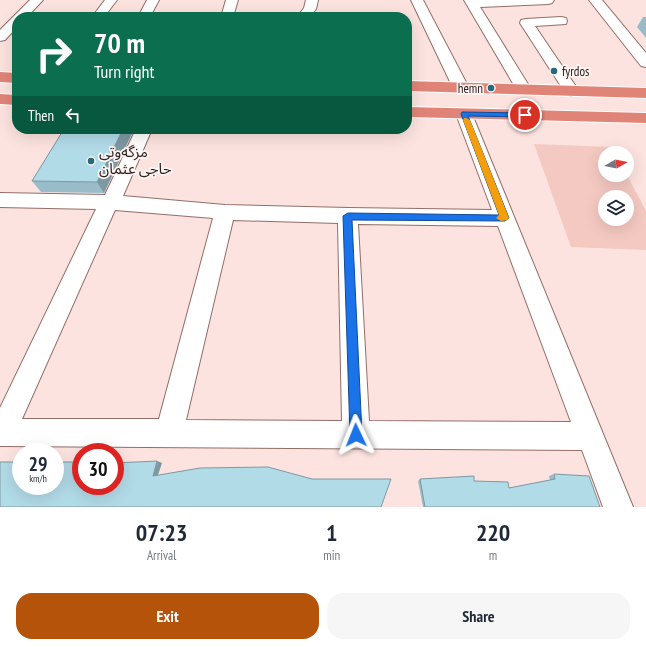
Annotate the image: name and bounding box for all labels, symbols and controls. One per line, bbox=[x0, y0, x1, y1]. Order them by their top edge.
text: 70 m bbox=[94, 24, 145, 61]
icon: right bbox=[28, 28, 80, 80]
text: Turn right bbox=[94, 60, 154, 83]
place label: fyrdos bbox=[562, 63, 589, 80]
marker: fyrdos bbox=[549, 66, 559, 76]
place label: hemn bbox=[458, 80, 483, 97]
marker: hemn bbox=[486, 83, 496, 93]
pin bbox=[508, 98, 542, 132]
icon: left bbox=[62, 104, 84, 126]
icon: arrive bbox=[514, 104, 536, 126]
text: Then bbox=[28, 106, 54, 125]
place label: مزگەوتی حاجی عثمان bbox=[99, 142, 172, 178]
north arrow bbox=[598, 146, 634, 182]
map controls bbox=[598, 146, 634, 226]
marker: مزگەوتی حاجی عثمان bbox=[86, 156, 96, 166]
button: layers bbox=[598, 190, 634, 226]
position arrow bbox=[335, 414, 377, 456]
speed limit sign: 30 bbox=[72, 443, 124, 495]
text: 29 bbox=[28, 451, 48, 477]
text: km/h bbox=[29, 472, 47, 485]
text: 07:23 bbox=[136, 517, 188, 548]
text: 1 bbox=[326, 517, 337, 548]
text: 220 bbox=[476, 517, 510, 548]
text: Arrival bbox=[147, 547, 176, 564]
text: min bbox=[323, 547, 340, 564]
text: m bbox=[489, 547, 497, 564]
button: Exit bbox=[16, 593, 319, 639]
button: Share bbox=[327, 593, 630, 639]

